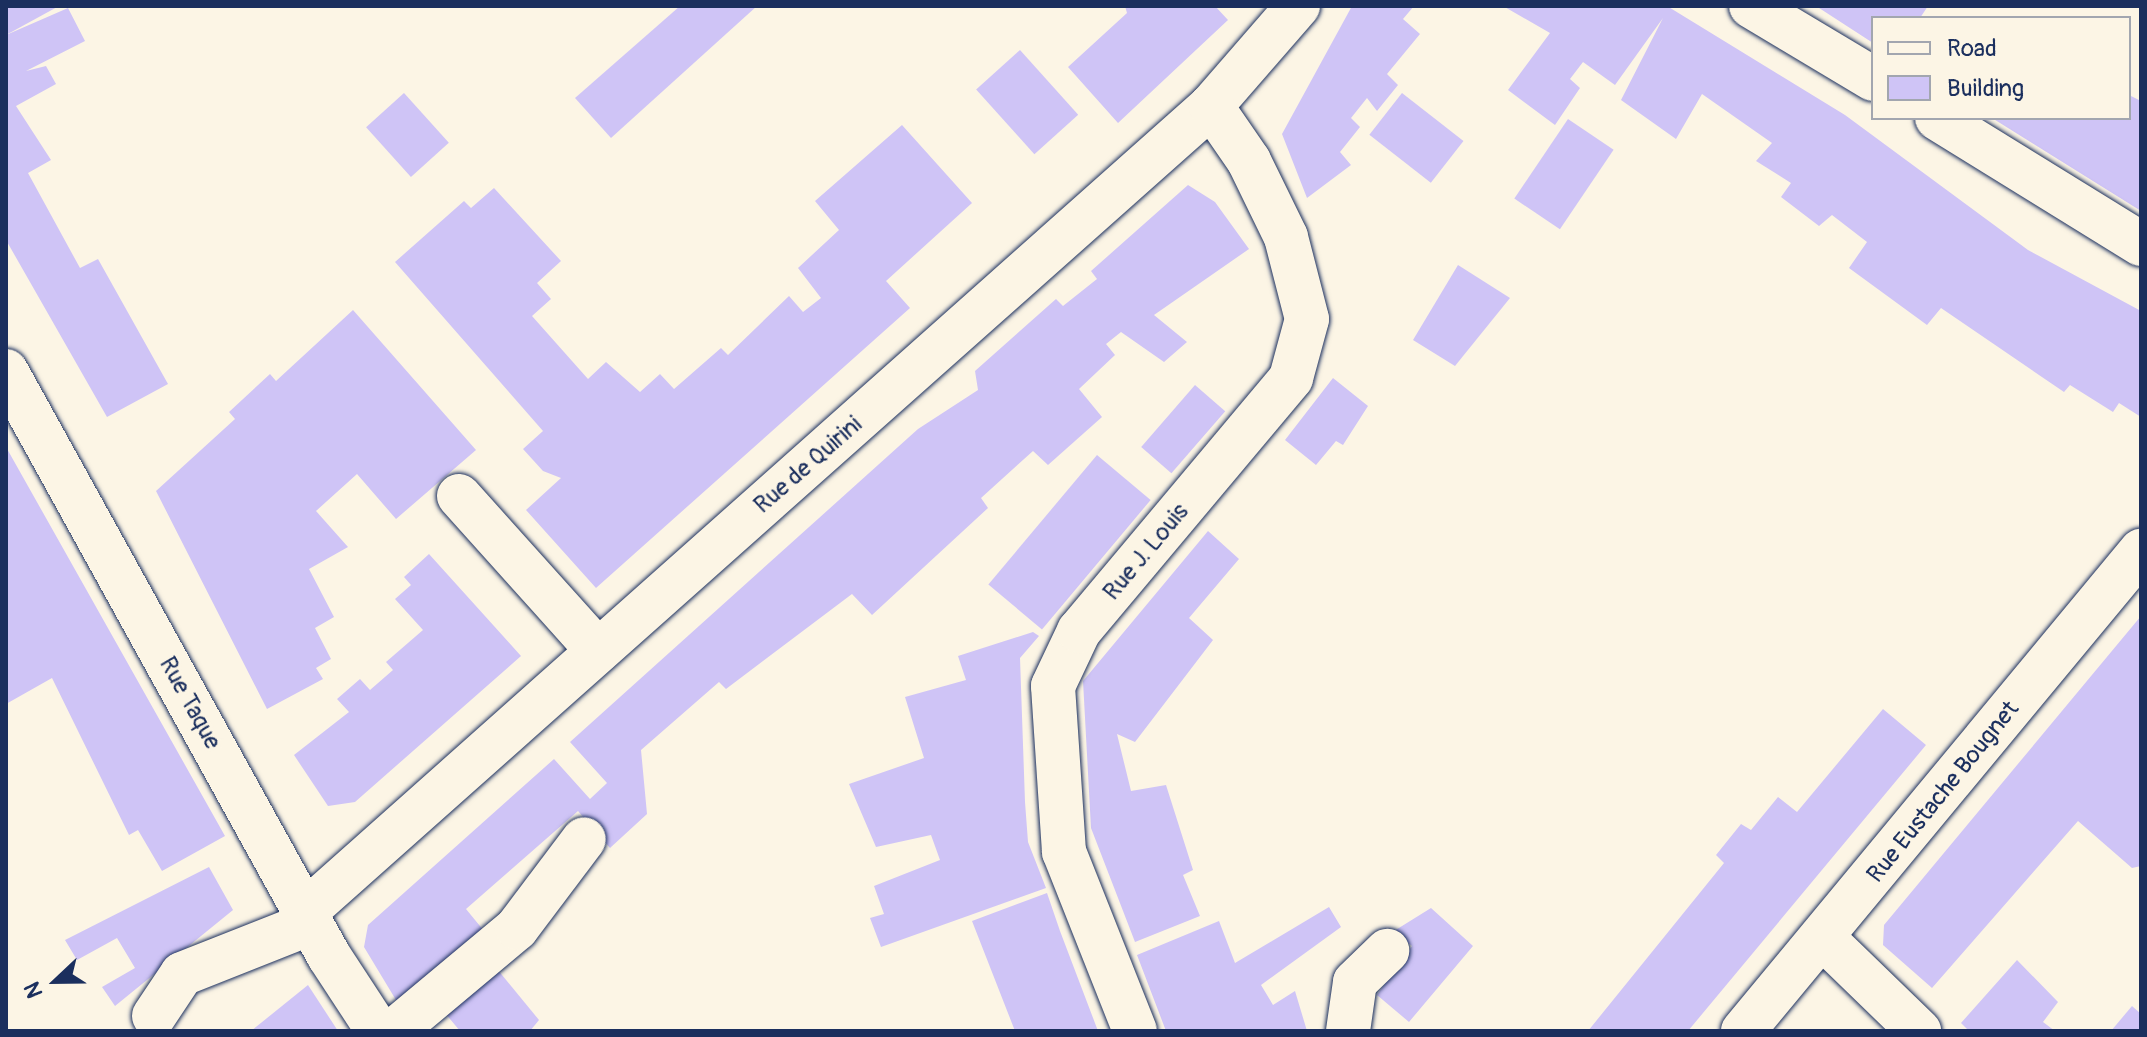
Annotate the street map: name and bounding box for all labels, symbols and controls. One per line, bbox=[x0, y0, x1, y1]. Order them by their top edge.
legend bbox=[1871, 16, 2131, 120]
text: Road bbox=[1947, 34, 1997, 63]
text: Building bbox=[1947, 74, 2024, 103]
street label: Rue de Quirini bbox=[748, 410, 868, 520]
street label: Rue J. Louis bbox=[1097, 498, 1195, 606]
street label: Rue Taque bbox=[153, 652, 227, 754]
street label: Rue Eustache Bougnet bbox=[1861, 695, 2025, 889]
north arrow bbox=[16, 941, 96, 1021]
text: N bbox=[18, 978, 50, 1002]

